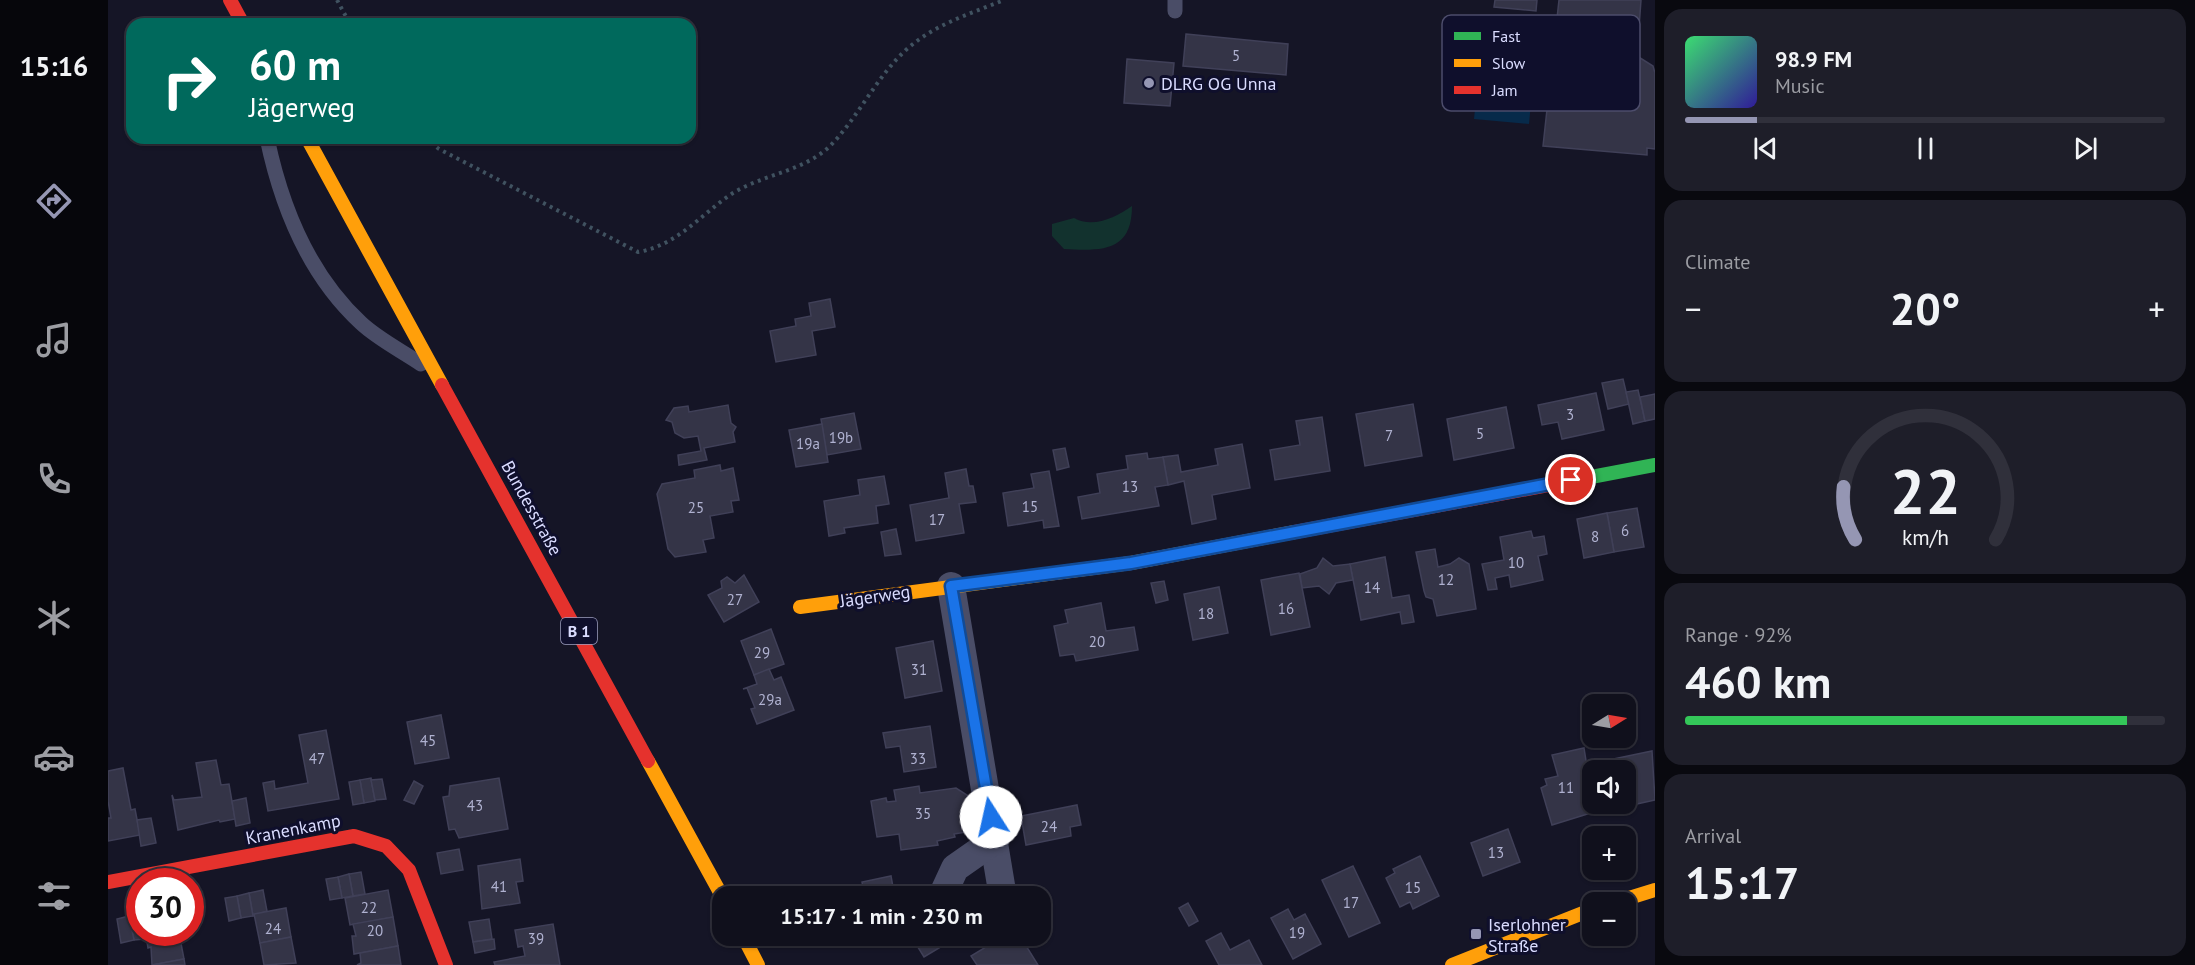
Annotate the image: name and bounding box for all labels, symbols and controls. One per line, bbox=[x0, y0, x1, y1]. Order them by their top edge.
legend bbox=[1442, 15, 1640, 111]
text: Fast bbox=[1492, 26, 1521, 46]
text: 60 m bbox=[249, 37, 341, 92]
icon: right bbox=[150, 42, 228, 120]
text: 98.9 FM bbox=[1775, 45, 1852, 73]
house number: 5 bbox=[1232, 46, 1240, 65]
text: 15:16 bbox=[20, 49, 88, 83]
text: Slow bbox=[1492, 53, 1526, 73]
place label: DLRG OG Unna bbox=[1161, 72, 1276, 95]
text: Music bbox=[1775, 73, 1824, 99]
marker: DLRG OG Unna bbox=[1142, 76, 1156, 90]
text: Jam bbox=[1491, 80, 1518, 100]
text: Jägerweg bbox=[249, 90, 355, 124]
icon: previous bbox=[1749, 132, 1782, 165]
icon: pause bbox=[1909, 132, 1942, 165]
icon: next bbox=[2069, 132, 2102, 165]
icon: directions bbox=[33, 180, 75, 222]
text: Climate bbox=[1685, 249, 1751, 275]
text: 20° bbox=[1890, 279, 1960, 337]
text: − bbox=[1685, 287, 1702, 330]
text: + bbox=[2148, 287, 2165, 330]
icon: music bbox=[33, 319, 75, 361]
house number: 3 bbox=[1566, 405, 1574, 424]
house number: 5 bbox=[1476, 424, 1484, 443]
house number: 7 bbox=[1385, 426, 1393, 445]
house number: 19b bbox=[829, 428, 853, 447]
house number: 19a bbox=[796, 434, 820, 453]
text: 22 bbox=[1890, 450, 1960, 531]
pin bbox=[1545, 454, 1596, 505]
street label: Bundesstraße bbox=[496, 457, 568, 559]
icon: phone bbox=[33, 458, 75, 500]
icon: arrive bbox=[1554, 463, 1587, 496]
house number: 13 bbox=[1122, 477, 1138, 496]
house number: 15 bbox=[1022, 497, 1038, 516]
house number: 25 bbox=[688, 498, 704, 517]
house number: 17 bbox=[929, 510, 945, 529]
house number: 6 bbox=[1621, 521, 1629, 540]
text: km/h bbox=[1901, 523, 1948, 551]
house number: 8 bbox=[1591, 527, 1599, 546]
house number: 10 bbox=[1508, 553, 1524, 572]
house number: 12 bbox=[1438, 570, 1454, 589]
house number: 14 bbox=[1364, 578, 1380, 597]
street label: Jägerweg bbox=[837, 580, 912, 612]
house number: 27 bbox=[727, 590, 743, 609]
icon: climate bbox=[33, 597, 75, 639]
house number: 16 bbox=[1278, 599, 1294, 618]
house number: 18 bbox=[1198, 604, 1214, 623]
road number: B 1 bbox=[561, 618, 597, 644]
text: Range · 92% bbox=[1685, 622, 1792, 648]
house number: 20 bbox=[1089, 632, 1105, 651]
house number: 29 bbox=[754, 643, 770, 662]
text: 460 km bbox=[1685, 652, 1831, 710]
house number: 31 bbox=[911, 660, 927, 679]
house number: 29a bbox=[758, 690, 782, 709]
north arrow bbox=[1582, 694, 1636, 748]
map controls bbox=[1582, 694, 1636, 946]
house number: 45 bbox=[420, 731, 436, 750]
icon: car bbox=[33, 736, 75, 778]
house number: 47 bbox=[309, 749, 325, 768]
house number: 33 bbox=[910, 749, 926, 768]
button: sound bbox=[1582, 760, 1636, 814]
house number: 11 bbox=[1558, 778, 1574, 797]
position arrow bbox=[959, 785, 1023, 849]
house number: 43 bbox=[467, 796, 483, 815]
house number: 35 bbox=[915, 804, 931, 823]
street label: Kranenkamp bbox=[244, 809, 342, 849]
house number: 24 bbox=[1041, 817, 1057, 836]
text: Arrival bbox=[1685, 823, 1741, 849]
button: + bbox=[1582, 826, 1636, 880]
house number: 13 bbox=[1488, 843, 1504, 862]
text: 15:17 bbox=[1685, 853, 1799, 911]
speed limit sign: 30 bbox=[126, 868, 204, 946]
icon: filters bbox=[33, 875, 75, 917]
house number: 41 bbox=[491, 877, 507, 896]
house number: 15 bbox=[1405, 878, 1421, 897]
button: − bbox=[1582, 892, 1636, 946]
house number: 17 bbox=[1343, 893, 1359, 912]
house number: 22 bbox=[361, 898, 377, 917]
text: 15:17 · 1 min · 230 m bbox=[780, 902, 983, 930]
place label: Iserlohner Straße bbox=[1488, 913, 1566, 957]
house number: 24 bbox=[265, 919, 281, 938]
house number: 20 bbox=[367, 921, 383, 940]
house number: 19 bbox=[1289, 923, 1305, 942]
marker: Iserlohner Straße bbox=[1469, 927, 1483, 941]
house number: 39 bbox=[528, 929, 544, 948]

